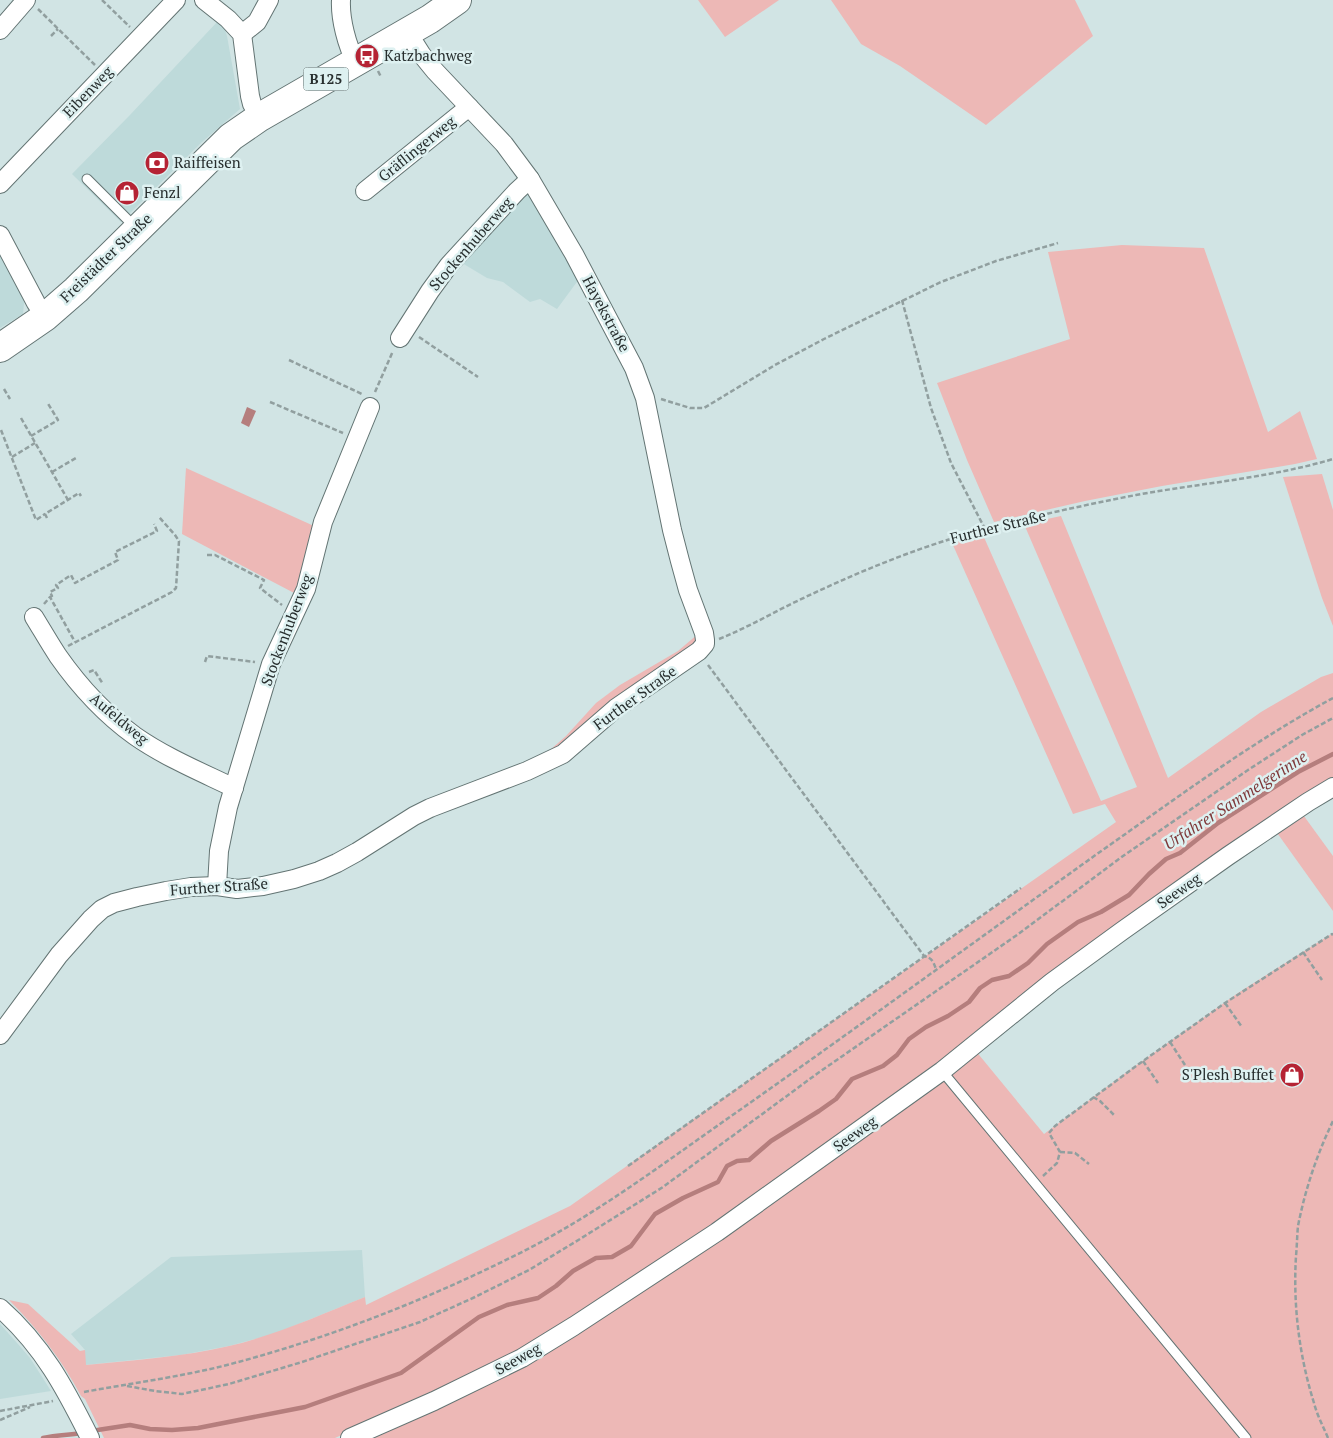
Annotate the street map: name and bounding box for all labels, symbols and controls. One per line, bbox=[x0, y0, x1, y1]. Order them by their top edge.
bus stop icon: Katzbachweg bbox=[354, 43, 380, 69]
place label: Katzbachweg bbox=[384, 45, 473, 65]
street label: Eibenweg bbox=[58, 61, 117, 121]
road number: B125 bbox=[304, 68, 348, 90]
street label: Gräflingerweg bbox=[374, 110, 460, 186]
bank icon: Raiffeisen bbox=[144, 150, 170, 176]
place label: Raiffeisen bbox=[174, 152, 241, 172]
shop icon: Fenzl bbox=[114, 180, 140, 206]
place label: Fenzl bbox=[144, 182, 180, 202]
street label: Stockenhuberweg bbox=[424, 191, 517, 294]
street label: Freistädter Straße bbox=[55, 208, 156, 306]
street label: Hayekstraße bbox=[578, 272, 635, 355]
street label: Further Straße bbox=[948, 504, 1048, 548]
street label: Stockenhuberweg bbox=[256, 570, 317, 688]
street label: Further Straße bbox=[589, 660, 680, 734]
street label: Aufeldweg bbox=[86, 688, 154, 749]
water label: Urfahrer Sammelgerinne bbox=[1159, 745, 1311, 855]
street label: Seeweg bbox=[1152, 867, 1205, 913]
street label: Further Straße bbox=[169, 873, 268, 899]
shop icon: S'Plesh Buffet bbox=[1279, 1062, 1305, 1088]
place label: S'Plesh Buffet bbox=[1182, 1064, 1274, 1084]
street label: Seeweg bbox=[829, 1110, 881, 1156]
street label: Seeweg bbox=[491, 1337, 545, 1379]

